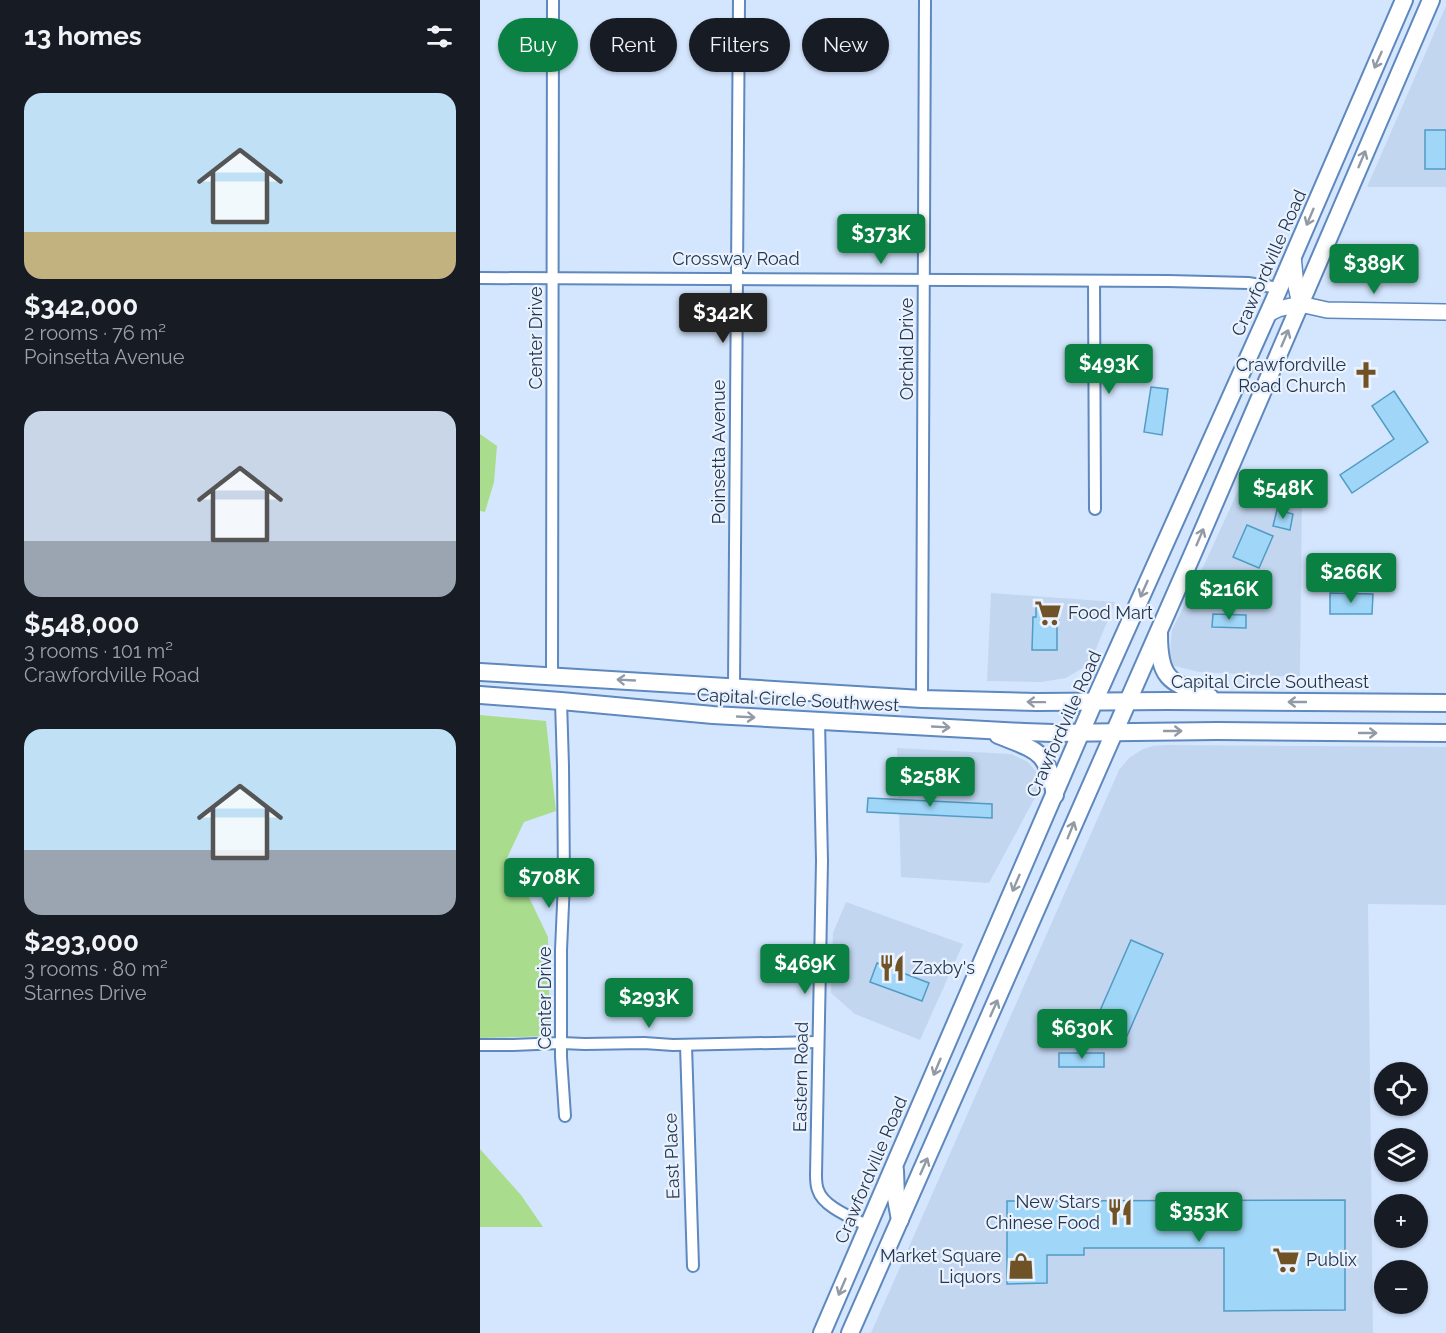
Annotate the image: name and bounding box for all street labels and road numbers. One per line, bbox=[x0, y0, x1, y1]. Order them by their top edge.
street label: Crawfordville Road bbox=[1227, 186, 1310, 339]
street label: Crossway Road bbox=[672, 248, 800, 269]
street label: Center Drive bbox=[525, 286, 546, 390]
street label: Orchid Drive bbox=[896, 297, 917, 400]
street label: Poinsetta Avenue bbox=[708, 379, 729, 524]
street label: Crawfordville Road bbox=[1022, 647, 1105, 800]
street label: Capital Circle Southeast bbox=[1171, 671, 1369, 692]
street label: Capital Circle Southwest bbox=[696, 684, 900, 715]
street label: Center Drive bbox=[534, 946, 555, 1050]
street label: Eastern Road bbox=[789, 1022, 812, 1132]
street label: Crawfordville Road bbox=[830, 1093, 911, 1247]
street label: East Place bbox=[659, 1112, 683, 1200]

